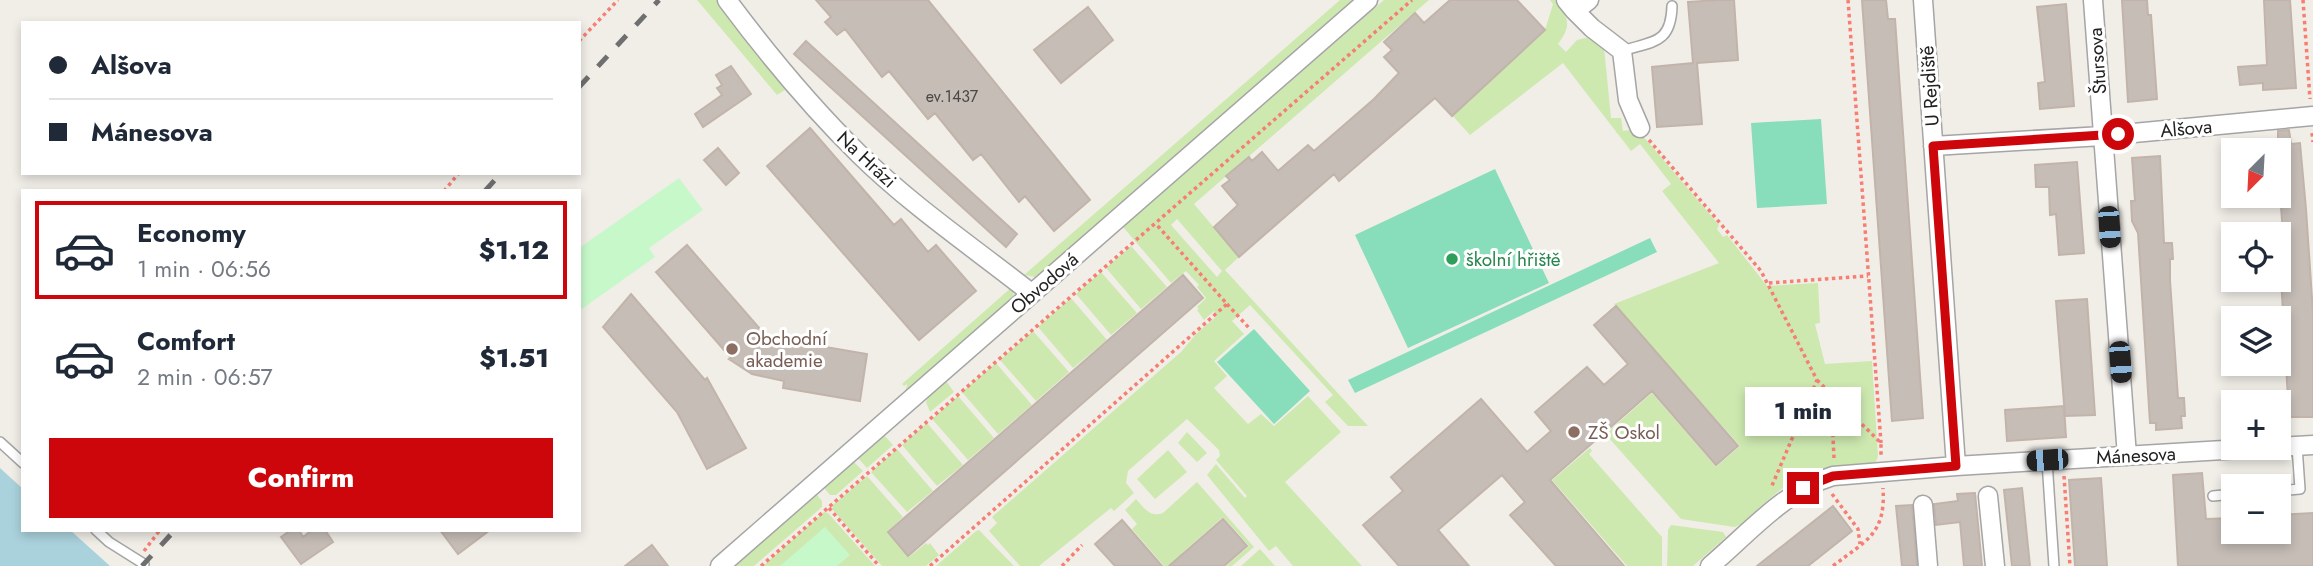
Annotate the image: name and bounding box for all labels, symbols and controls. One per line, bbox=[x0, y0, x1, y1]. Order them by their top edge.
street label: Štursova bbox=[2082, 27, 2113, 95]
street label: U Rejdiště bbox=[1913, 45, 1946, 127]
text: Alšova bbox=[91, 46, 172, 84]
house number: ev.1437 bbox=[926, 85, 979, 108]
text: Mánesova bbox=[91, 113, 213, 151]
street label: Alšova bbox=[2159, 113, 2213, 144]
route start bbox=[2102, 118, 2134, 150]
street label: Na Hrázi bbox=[831, 125, 902, 194]
north arrow bbox=[2221, 138, 2291, 208]
map controls bbox=[2221, 138, 2291, 544]
car bbox=[2098, 205, 2121, 249]
text: Economy bbox=[137, 214, 246, 252]
icon: car bbox=[53, 219, 116, 282]
button: locate bbox=[2221, 222, 2291, 292]
text: $1.12 bbox=[479, 231, 549, 269]
street label: Obvodová bbox=[1004, 246, 1084, 321]
place label: školní hřiště bbox=[1466, 246, 1561, 273]
marker: školní hřiště bbox=[1444, 251, 1460, 267]
text: 1 min · 06:56 bbox=[137, 252, 271, 286]
button: layers bbox=[2221, 306, 2291, 376]
text: Comfort bbox=[137, 322, 235, 360]
place label: Obchodní akademie bbox=[746, 325, 828, 374]
icon: car bbox=[53, 327, 116, 390]
text: $1.51 bbox=[479, 339, 549, 377]
car bbox=[2109, 340, 2132, 384]
marker: Obchodní akademie bbox=[724, 341, 740, 357]
text: 2 min · 06:57 bbox=[137, 360, 273, 394]
callout: 1 min bbox=[1745, 386, 1861, 435]
button: + bbox=[2221, 390, 2291, 460]
text: 1 min bbox=[1774, 394, 1832, 428]
place label: ZŠ Oskol bbox=[1588, 419, 1660, 446]
marker: ZŠ Oskol bbox=[1566, 424, 1582, 440]
button: Confirm bbox=[49, 438, 553, 518]
street label: Mánesova bbox=[2096, 440, 2176, 471]
car bbox=[2026, 448, 2069, 472]
route end bbox=[1787, 472, 1819, 504]
button: − bbox=[2221, 474, 2291, 544]

